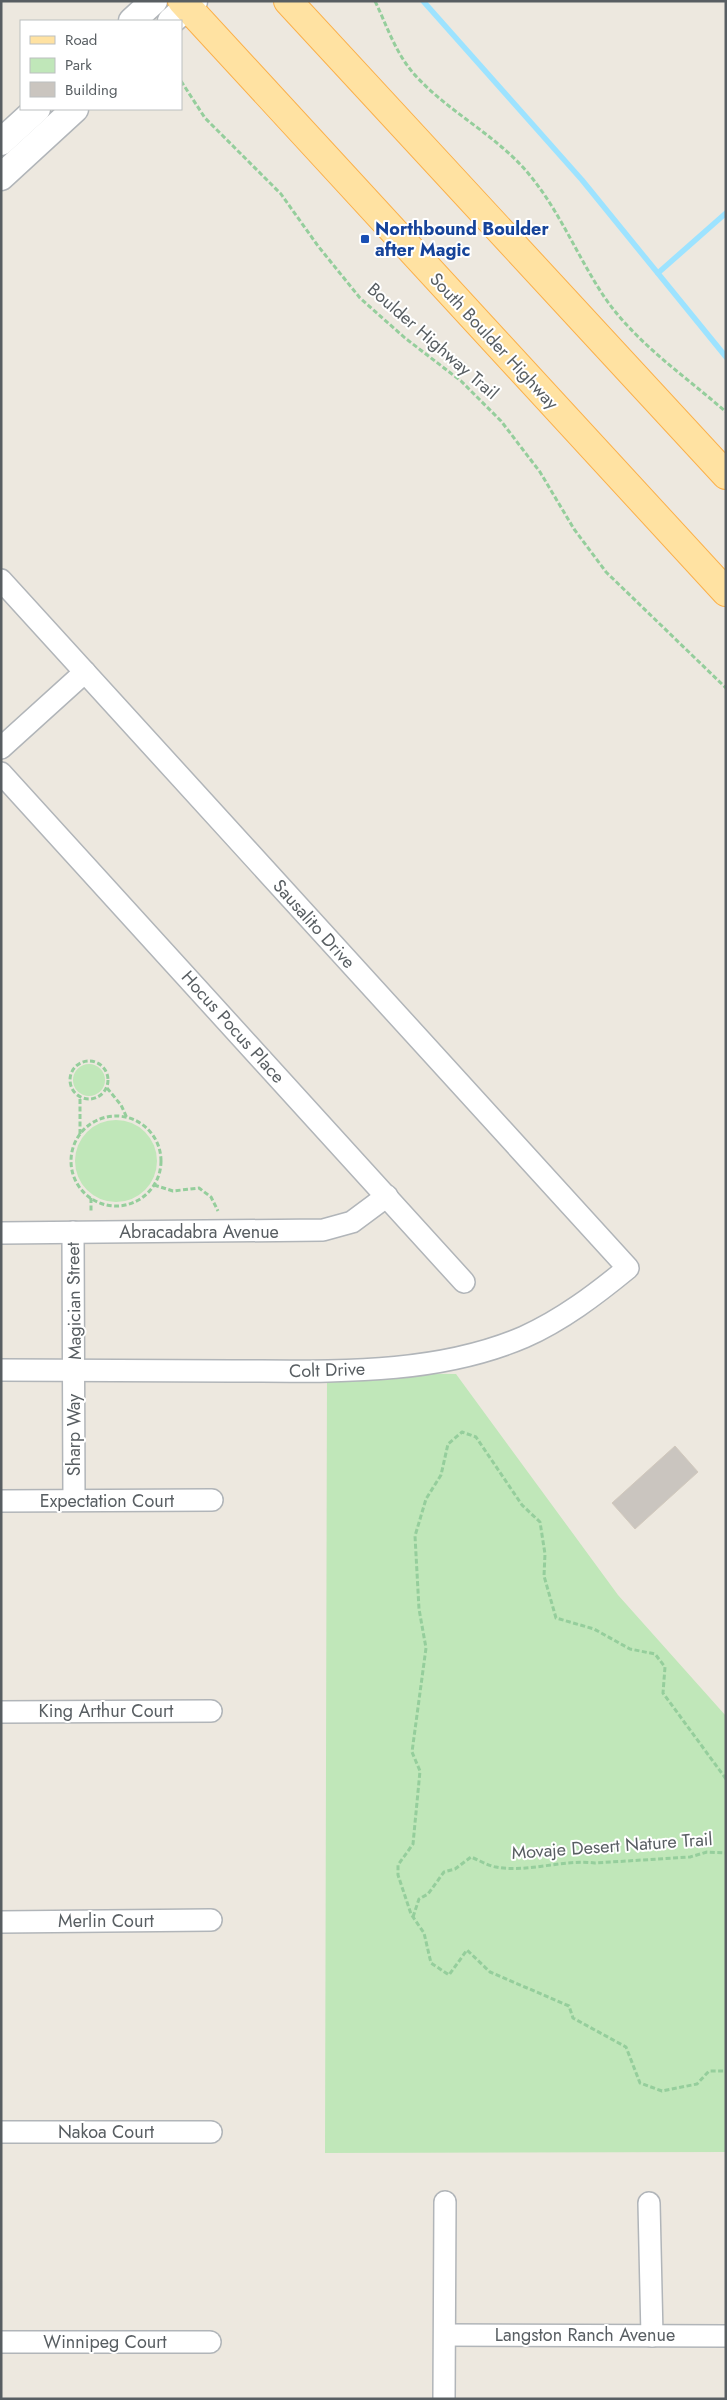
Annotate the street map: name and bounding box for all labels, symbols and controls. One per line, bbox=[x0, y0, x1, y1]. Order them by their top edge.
legend bbox=[20, 20, 182, 110]
text: Road bbox=[65, 29, 97, 51]
text: Park bbox=[65, 54, 92, 76]
text: Building bbox=[65, 79, 117, 101]
place label: Northbound Boulder after Magic bbox=[375, 216, 549, 263]
marker: Northbound Boulder after Magic bbox=[359, 233, 371, 245]
street label: South Boulder Highway bbox=[424, 267, 565, 415]
street label: Boulder Highway Trail bbox=[362, 277, 504, 405]
street label: Sausalito Drive bbox=[267, 874, 361, 974]
street label: Hocus Pocus Place bbox=[175, 965, 291, 1089]
street label: Abracadabra Avenue bbox=[119, 1219, 279, 1245]
street label: Magician Street bbox=[60, 1241, 88, 1360]
street label: Colt Drive bbox=[289, 1356, 365, 1384]
street label: Sharp Way bbox=[61, 1394, 87, 1476]
street label: Expectation Court bbox=[40, 1488, 175, 1514]
street label: King Arthur Court bbox=[39, 1698, 174, 1724]
street label: Movaje Desert Nature Trail bbox=[511, 1826, 713, 1866]
street label: Merlin Court bbox=[58, 1908, 155, 1934]
street label: Nakoa Court bbox=[58, 2119, 155, 2145]
street label: Langston Ranch Avenue bbox=[495, 2322, 675, 2348]
street label: Winnipeg Court bbox=[43, 2329, 167, 2355]

